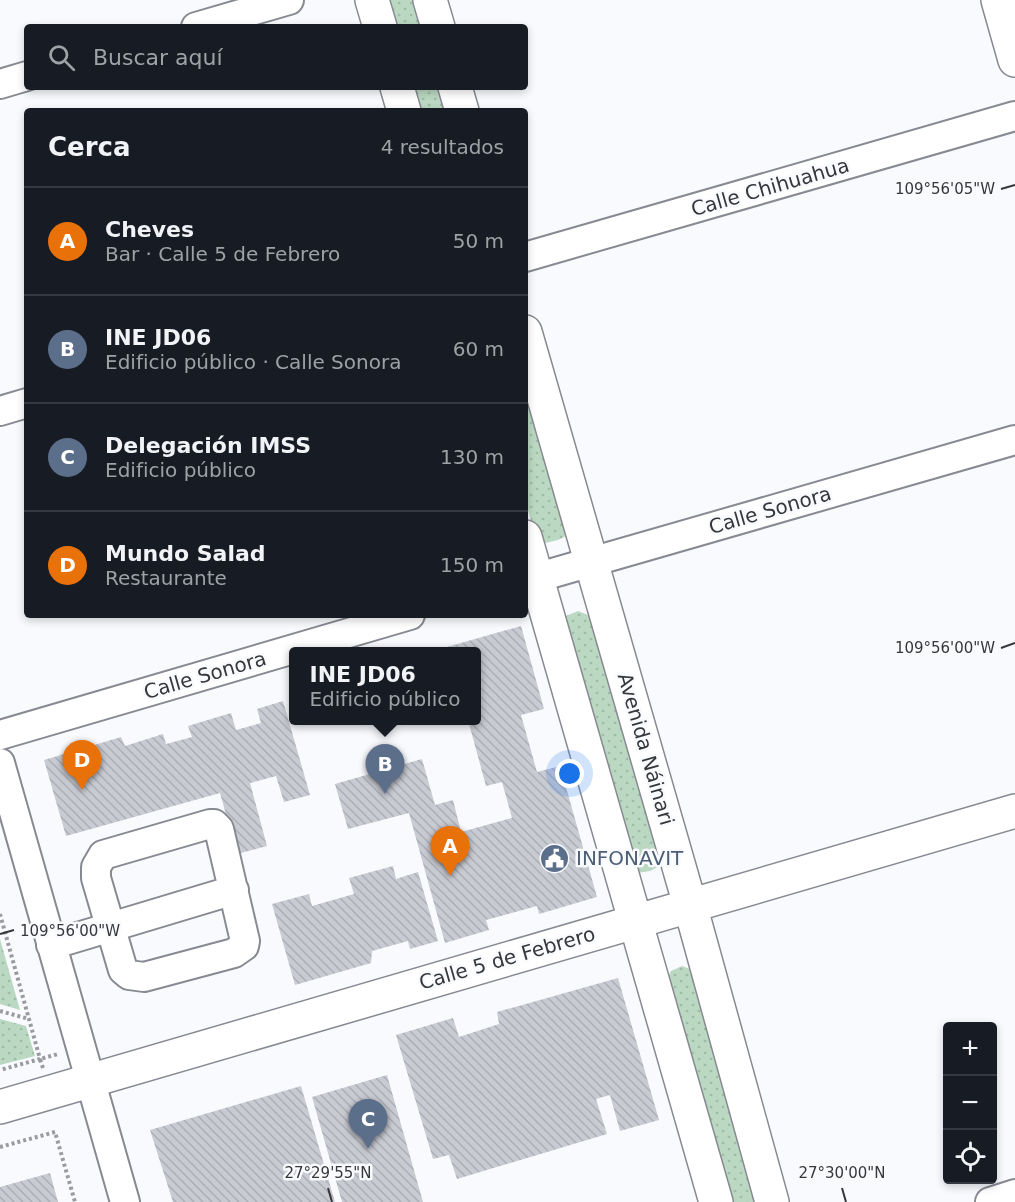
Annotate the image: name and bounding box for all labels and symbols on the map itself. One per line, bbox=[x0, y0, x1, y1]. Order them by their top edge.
street label: Calle Chihuahua bbox=[688, 153, 852, 221]
text: 109°56'05"W bbox=[895, 180, 995, 198]
street label: Calle Sonora bbox=[706, 481, 834, 539]
text: 109°56'00"W bbox=[895, 639, 995, 657]
street label: Calle Sonora bbox=[141, 646, 269, 704]
street label: Avenida Náinari bbox=[613, 670, 679, 828]
pin: D bbox=[62, 740, 101, 790]
pin: B bbox=[366, 744, 404, 794]
your location bbox=[555, 759, 584, 788]
pin: A bbox=[430, 826, 470, 876]
public building icon: INFONAVIT bbox=[539, 842, 571, 874]
place label: INFONAVIT bbox=[576, 846, 684, 870]
street label: Calle 5 de Febrero bbox=[416, 921, 598, 995]
text: 109°56'00"W bbox=[20, 922, 120, 940]
pin: C bbox=[348, 1100, 388, 1149]
text: 27°29'55"N bbox=[284, 1164, 372, 1182]
text: 27°30'00"N bbox=[798, 1164, 886, 1182]

